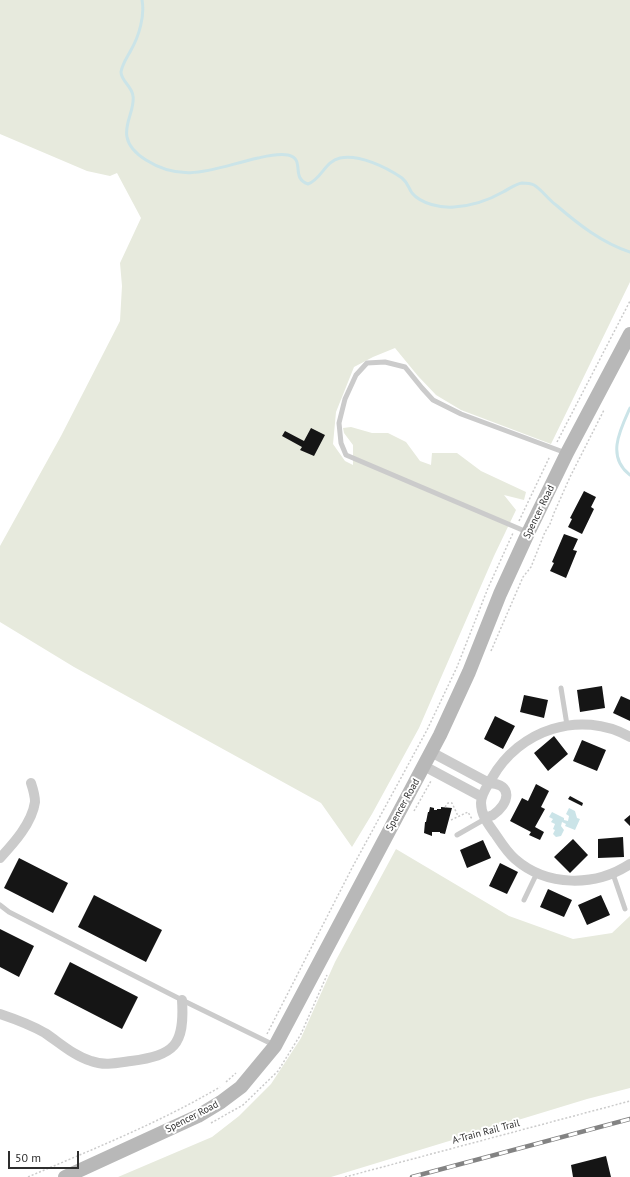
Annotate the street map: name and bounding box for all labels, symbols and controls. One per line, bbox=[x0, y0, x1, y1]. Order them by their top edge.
street label: Spencer Road bbox=[521, 483, 557, 541]
street label: Spencer Road bbox=[384, 777, 422, 833]
street label: Spencer Road bbox=[163, 1099, 221, 1135]
street label: A-Train Rail Trail bbox=[451, 1117, 521, 1147]
scale bar bbox=[10, 1143, 81, 1169]
text: 50 m bbox=[15, 1150, 41, 1165]

